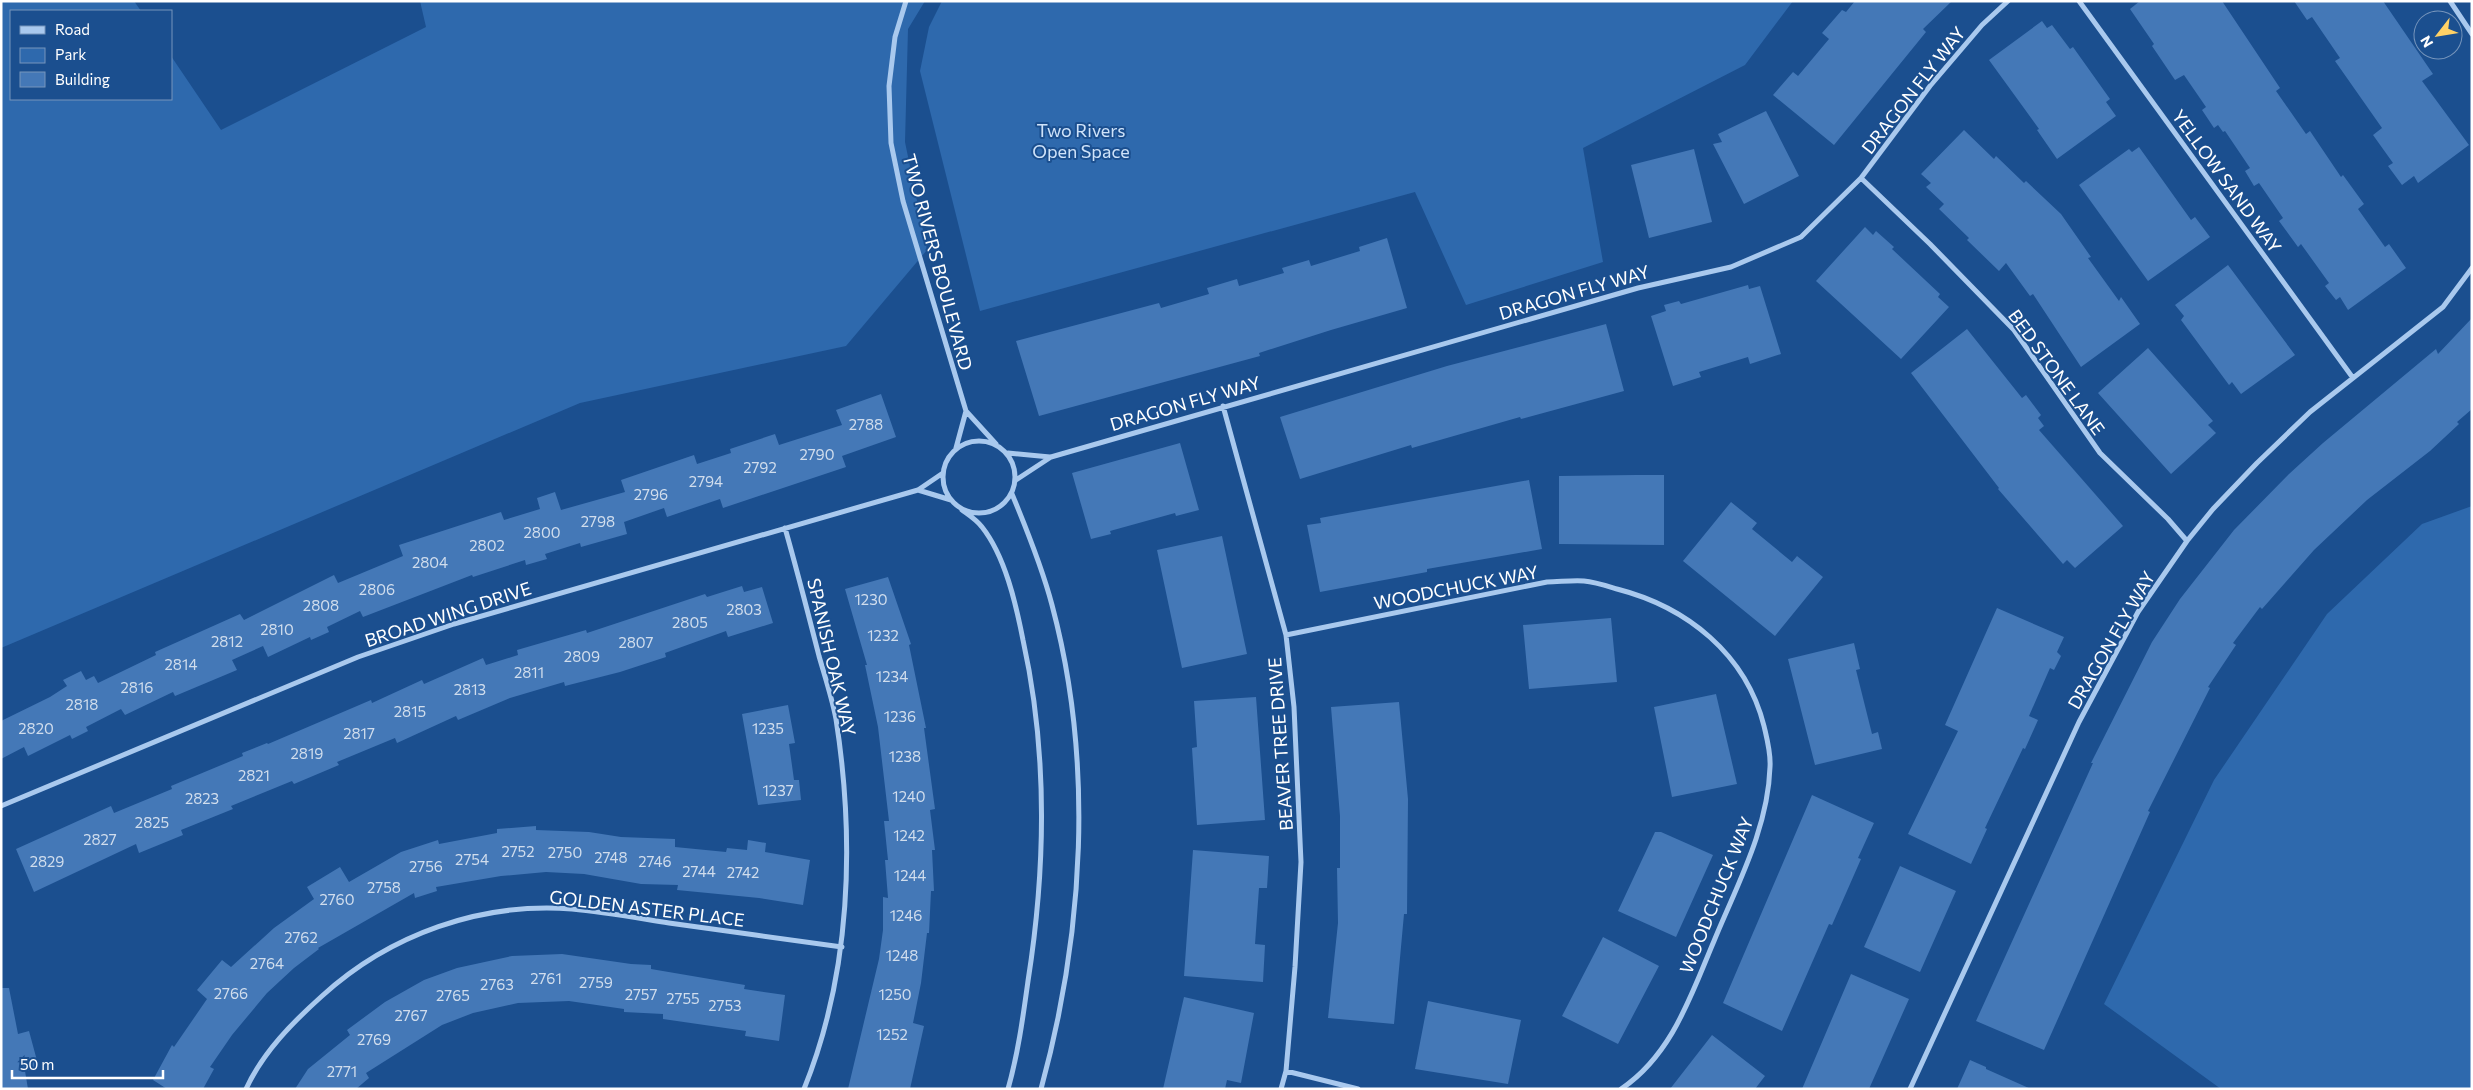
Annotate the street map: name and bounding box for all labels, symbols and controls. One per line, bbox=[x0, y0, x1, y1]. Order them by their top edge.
legend bbox=[10, 10, 172, 100]
north arrow bbox=[2413, 10, 2463, 60]
text: Road bbox=[55, 20, 90, 38]
street label: DRAGON FLY WAY bbox=[1856, 22, 1970, 158]
text: N bbox=[2416, 33, 2436, 51]
text: Park bbox=[55, 45, 86, 63]
text: Building bbox=[55, 70, 110, 88]
street label: YELLOW SAND WAY bbox=[2168, 105, 2287, 257]
park label: Two Rivers Open Space bbox=[1032, 119, 1130, 162]
street label: TWO RIVERS BOULEVARD bbox=[899, 151, 977, 373]
street label: DRAGON FLY WAY bbox=[1496, 260, 1652, 324]
street label: BED STONE LANE bbox=[2004, 305, 2110, 439]
street label: DRAGON FLY WAY bbox=[1107, 371, 1263, 435]
house number: 2788 bbox=[849, 415, 883, 433]
house number: 2790 bbox=[799, 445, 835, 463]
house number: 2792 bbox=[743, 458, 777, 476]
house number: 2794 bbox=[689, 472, 723, 490]
house number: 2796 bbox=[634, 485, 668, 503]
house number: 2798 bbox=[581, 512, 615, 530]
house number: 2800 bbox=[524, 523, 560, 541]
house number: 2802 bbox=[469, 536, 505, 554]
house number: 2804 bbox=[412, 553, 448, 571]
street label: WOODCHUCK WAY bbox=[1372, 560, 1540, 614]
street label: DRAGON FLY WAY bbox=[2063, 567, 2160, 713]
street label: SPANISH OAK WAY bbox=[803, 576, 861, 738]
street label: BROAD WING DRIVE bbox=[362, 577, 534, 651]
house number: 2806 bbox=[359, 580, 395, 598]
house number: 1230 bbox=[854, 590, 888, 608]
house number: 2808 bbox=[303, 596, 339, 614]
house number: 2803 bbox=[726, 600, 762, 618]
house number: 2805 bbox=[672, 613, 708, 631]
house number: 2810 bbox=[260, 620, 294, 638]
house number: 1232 bbox=[867, 626, 899, 644]
house number: 2812 bbox=[211, 632, 243, 650]
house number: 2807 bbox=[618, 633, 654, 651]
house number: 2809 bbox=[564, 647, 600, 665]
house number: 2814 bbox=[165, 655, 197, 673]
street label: BEAVER TREE DRIVE bbox=[1263, 657, 1297, 831]
house number: 2811 bbox=[514, 663, 544, 681]
house number: 1234 bbox=[876, 667, 908, 685]
house number: 2816 bbox=[121, 678, 153, 696]
house number: 2813 bbox=[454, 680, 486, 698]
house number: 2818 bbox=[66, 695, 98, 713]
house number: 2815 bbox=[394, 702, 426, 720]
house number: 1236 bbox=[884, 707, 916, 725]
house number: 2820 bbox=[18, 719, 54, 737]
house number: 1235 bbox=[752, 719, 784, 737]
house number: 2817 bbox=[343, 724, 375, 742]
house number: 2819 bbox=[291, 744, 323, 762]
house number: 1238 bbox=[889, 747, 921, 765]
house number: 2821 bbox=[238, 766, 270, 784]
house number: 1237 bbox=[762, 781, 794, 799]
house number: 1240 bbox=[892, 787, 926, 805]
house number: 2823 bbox=[185, 789, 219, 807]
house number: 2825 bbox=[135, 813, 169, 831]
street label: WOODCHUCK WAY bbox=[1675, 813, 1758, 977]
house number: 1242 bbox=[893, 826, 925, 844]
house number: 2827 bbox=[83, 830, 117, 848]
house number: 2752 bbox=[501, 842, 535, 860]
house number: 2750 bbox=[548, 843, 582, 861]
house number: 2748 bbox=[594, 848, 628, 866]
house number: 2754 bbox=[455, 850, 489, 868]
house number: 2829 bbox=[30, 852, 64, 870]
house number: 2746 bbox=[638, 852, 672, 870]
house number: 2756 bbox=[409, 857, 443, 875]
house number: 2744 bbox=[682, 862, 716, 880]
house number: 2742 bbox=[727, 863, 759, 881]
house number: 1244 bbox=[894, 866, 926, 884]
house number: 2758 bbox=[367, 878, 401, 896]
street label: GOLDEN ASTER PLACE bbox=[548, 885, 746, 931]
house number: 2760 bbox=[319, 890, 355, 908]
house number: 1246 bbox=[890, 906, 922, 924]
house number: 2762 bbox=[284, 928, 318, 946]
house number: 1248 bbox=[886, 946, 918, 964]
house number: 2764 bbox=[250, 954, 284, 972]
house number: 2761 bbox=[530, 969, 562, 987]
house number: 2759 bbox=[579, 973, 613, 991]
house number: 2763 bbox=[480, 975, 514, 993]
house number: 2766 bbox=[214, 984, 248, 1002]
house number: 2757 bbox=[625, 985, 657, 1003]
house number: 1250 bbox=[878, 985, 912, 1003]
house number: 2765 bbox=[436, 986, 470, 1004]
house number: 2755 bbox=[666, 989, 700, 1007]
house number: 2753 bbox=[708, 996, 742, 1014]
house number: 2767 bbox=[394, 1006, 428, 1024]
house number: 1252 bbox=[876, 1025, 908, 1043]
house number: 2769 bbox=[357, 1030, 391, 1048]
scale bar bbox=[12, 1048, 164, 1080]
text: 50 m bbox=[20, 1055, 54, 1073]
house number: 2771 bbox=[327, 1062, 357, 1080]

